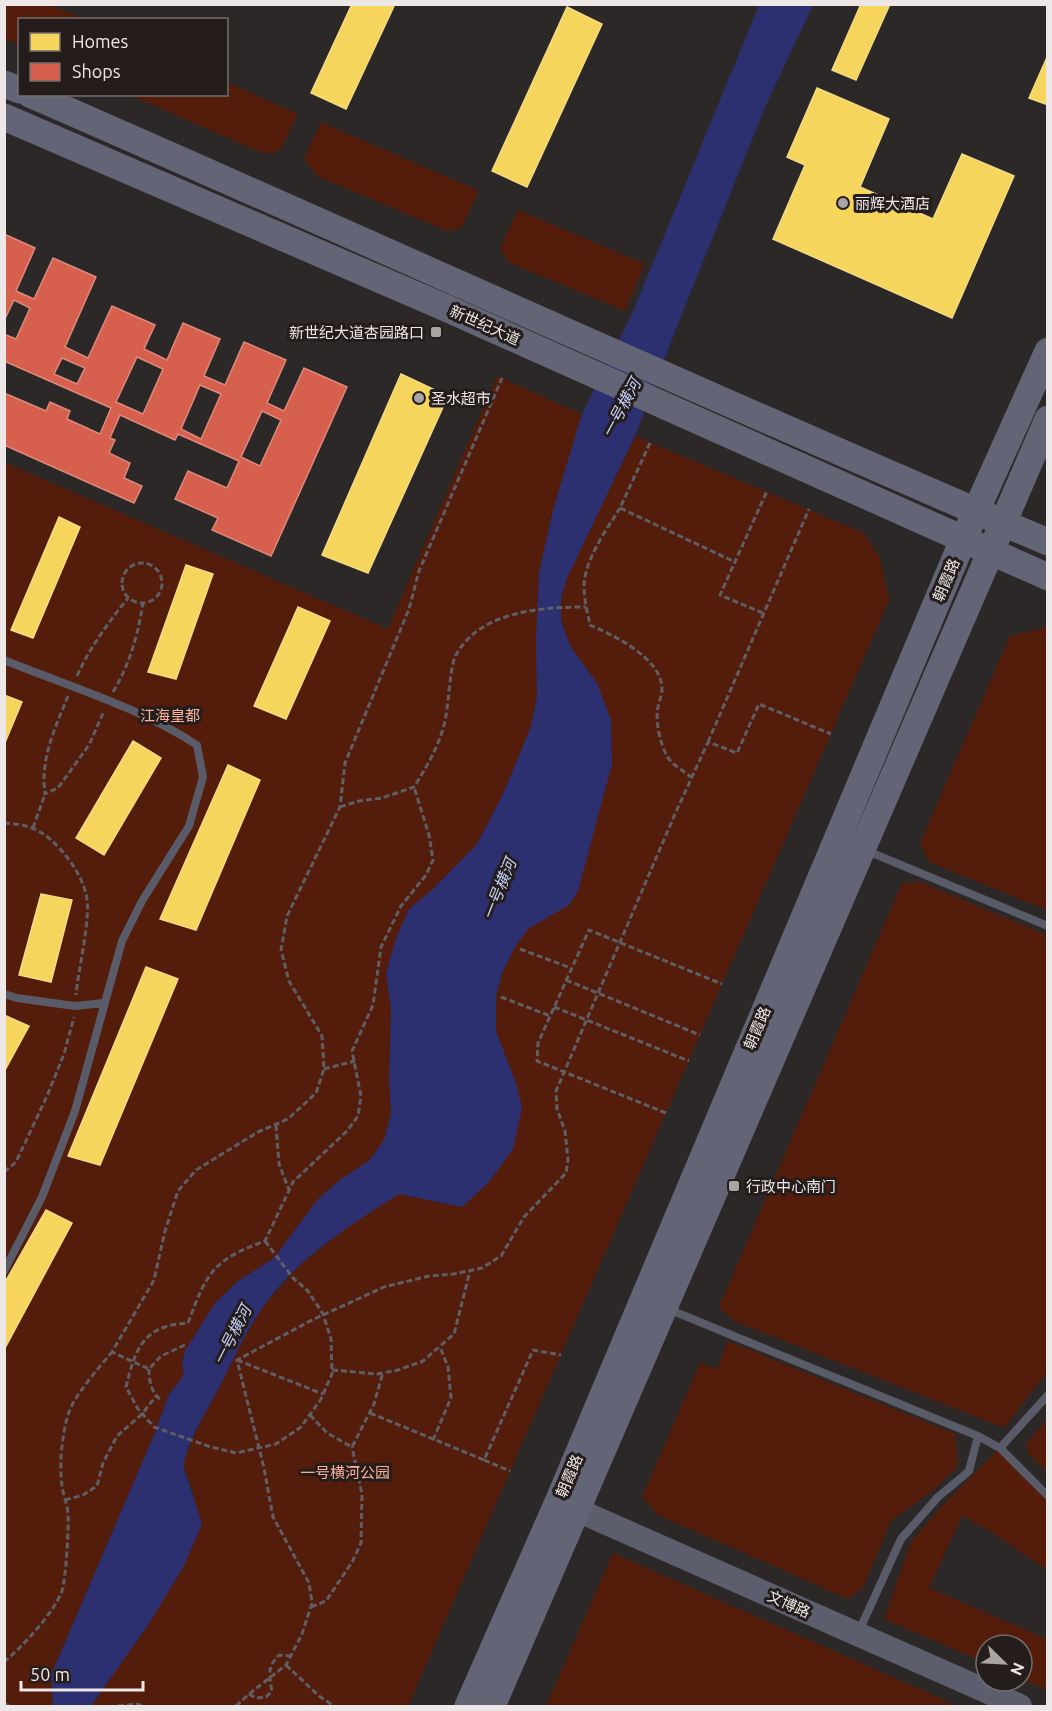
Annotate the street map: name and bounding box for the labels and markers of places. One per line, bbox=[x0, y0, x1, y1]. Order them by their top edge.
place label: 丽辉大酒店 bbox=[855, 195, 930, 212]
marker: 丽辉大酒店 bbox=[836, 196, 850, 210]
place label: 新世纪大道杏园路口 bbox=[289, 324, 424, 341]
marker: 新世纪大道杏园路口 bbox=[429, 325, 443, 339]
place label: 圣水超市 bbox=[431, 390, 491, 407]
marker: 圣水超市 bbox=[412, 391, 426, 405]
place label: 行政中心南门 bbox=[746, 1178, 836, 1195]
marker: 行政中心南门 bbox=[727, 1179, 741, 1193]

